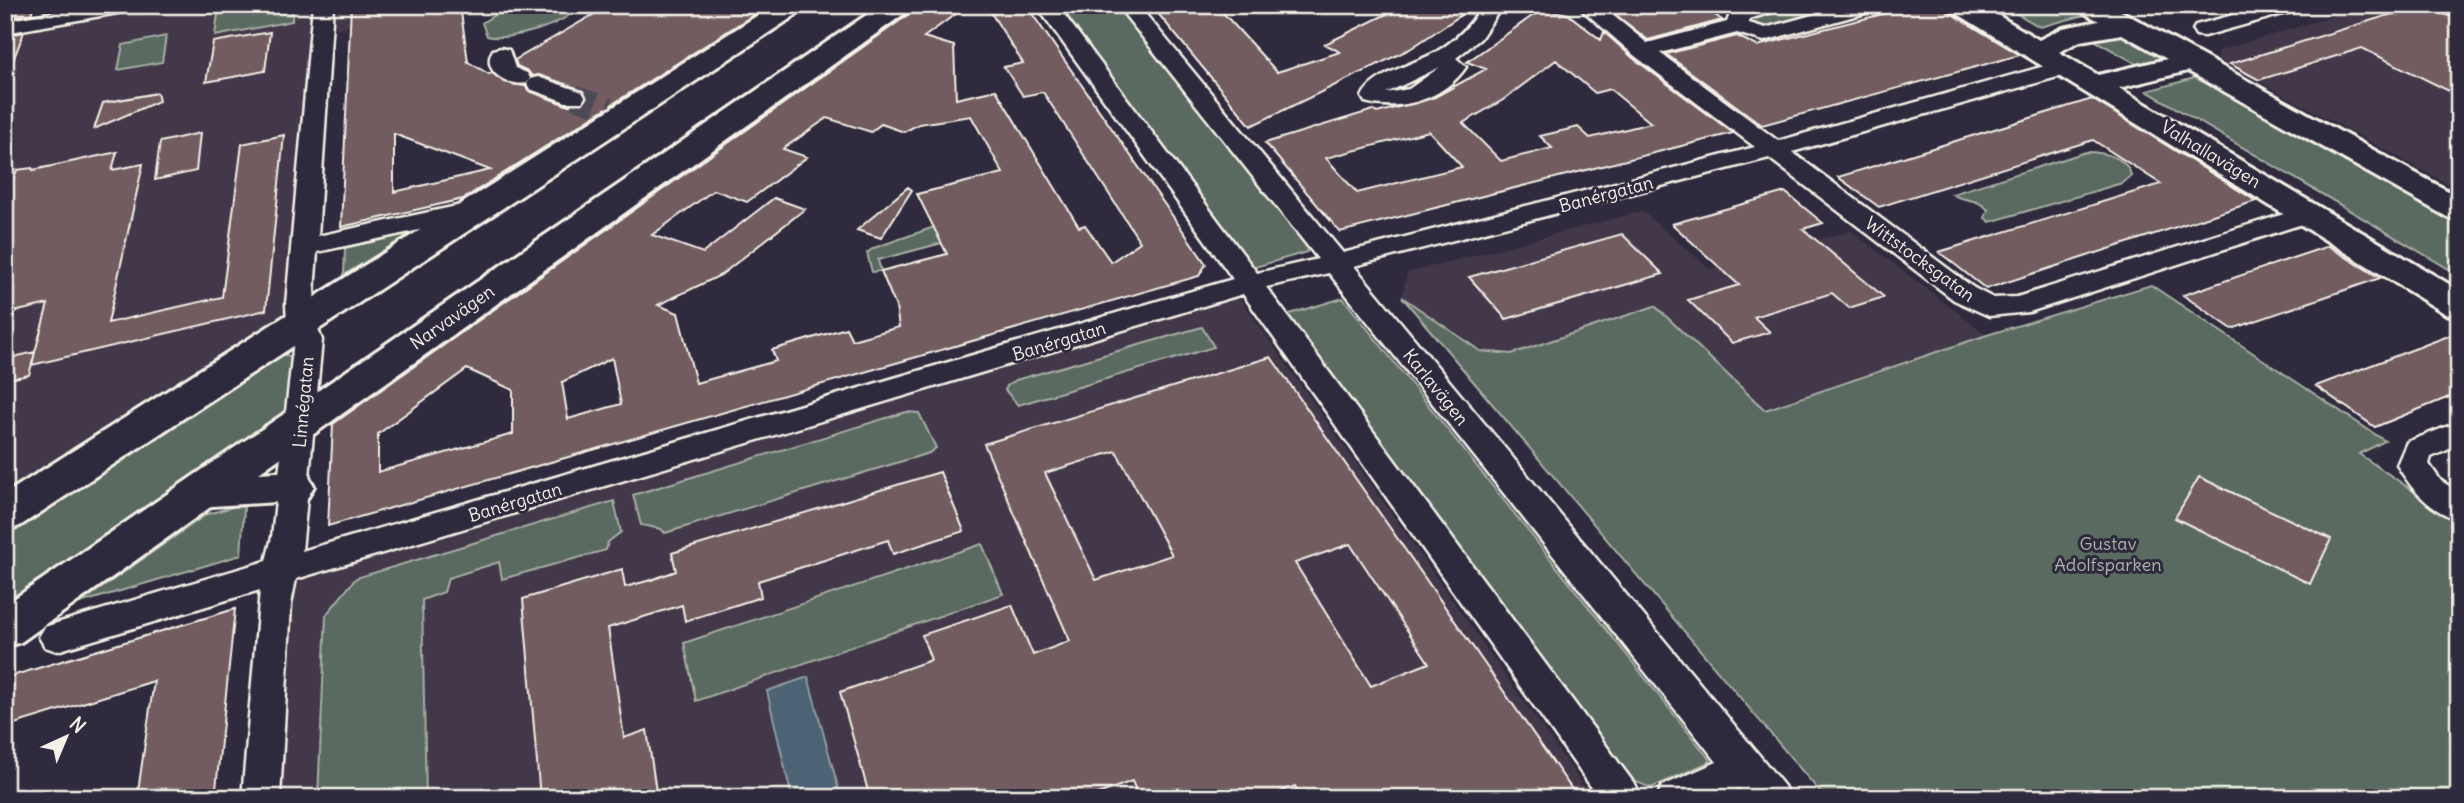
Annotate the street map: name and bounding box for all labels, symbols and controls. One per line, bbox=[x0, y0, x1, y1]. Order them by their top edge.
street label: Valhallavägen bbox=[2157, 115, 2265, 193]
street label: Banérgatan bbox=[1556, 170, 1656, 218]
street label: Wittstocksgatan bbox=[1860, 211, 1980, 307]
street label: Narvavägen bbox=[405, 280, 499, 354]
street label: Banérgatan bbox=[1010, 316, 1108, 366]
street label: Karlavägen bbox=[1398, 344, 1474, 430]
street label: Linnégatan bbox=[288, 355, 318, 449]
street label: Banérgatan bbox=[466, 477, 564, 527]
park label: Gustav Adolfsparken bbox=[2054, 532, 2162, 576]
north arrow bbox=[32, 702, 102, 772]
text: N bbox=[65, 712, 91, 738]

